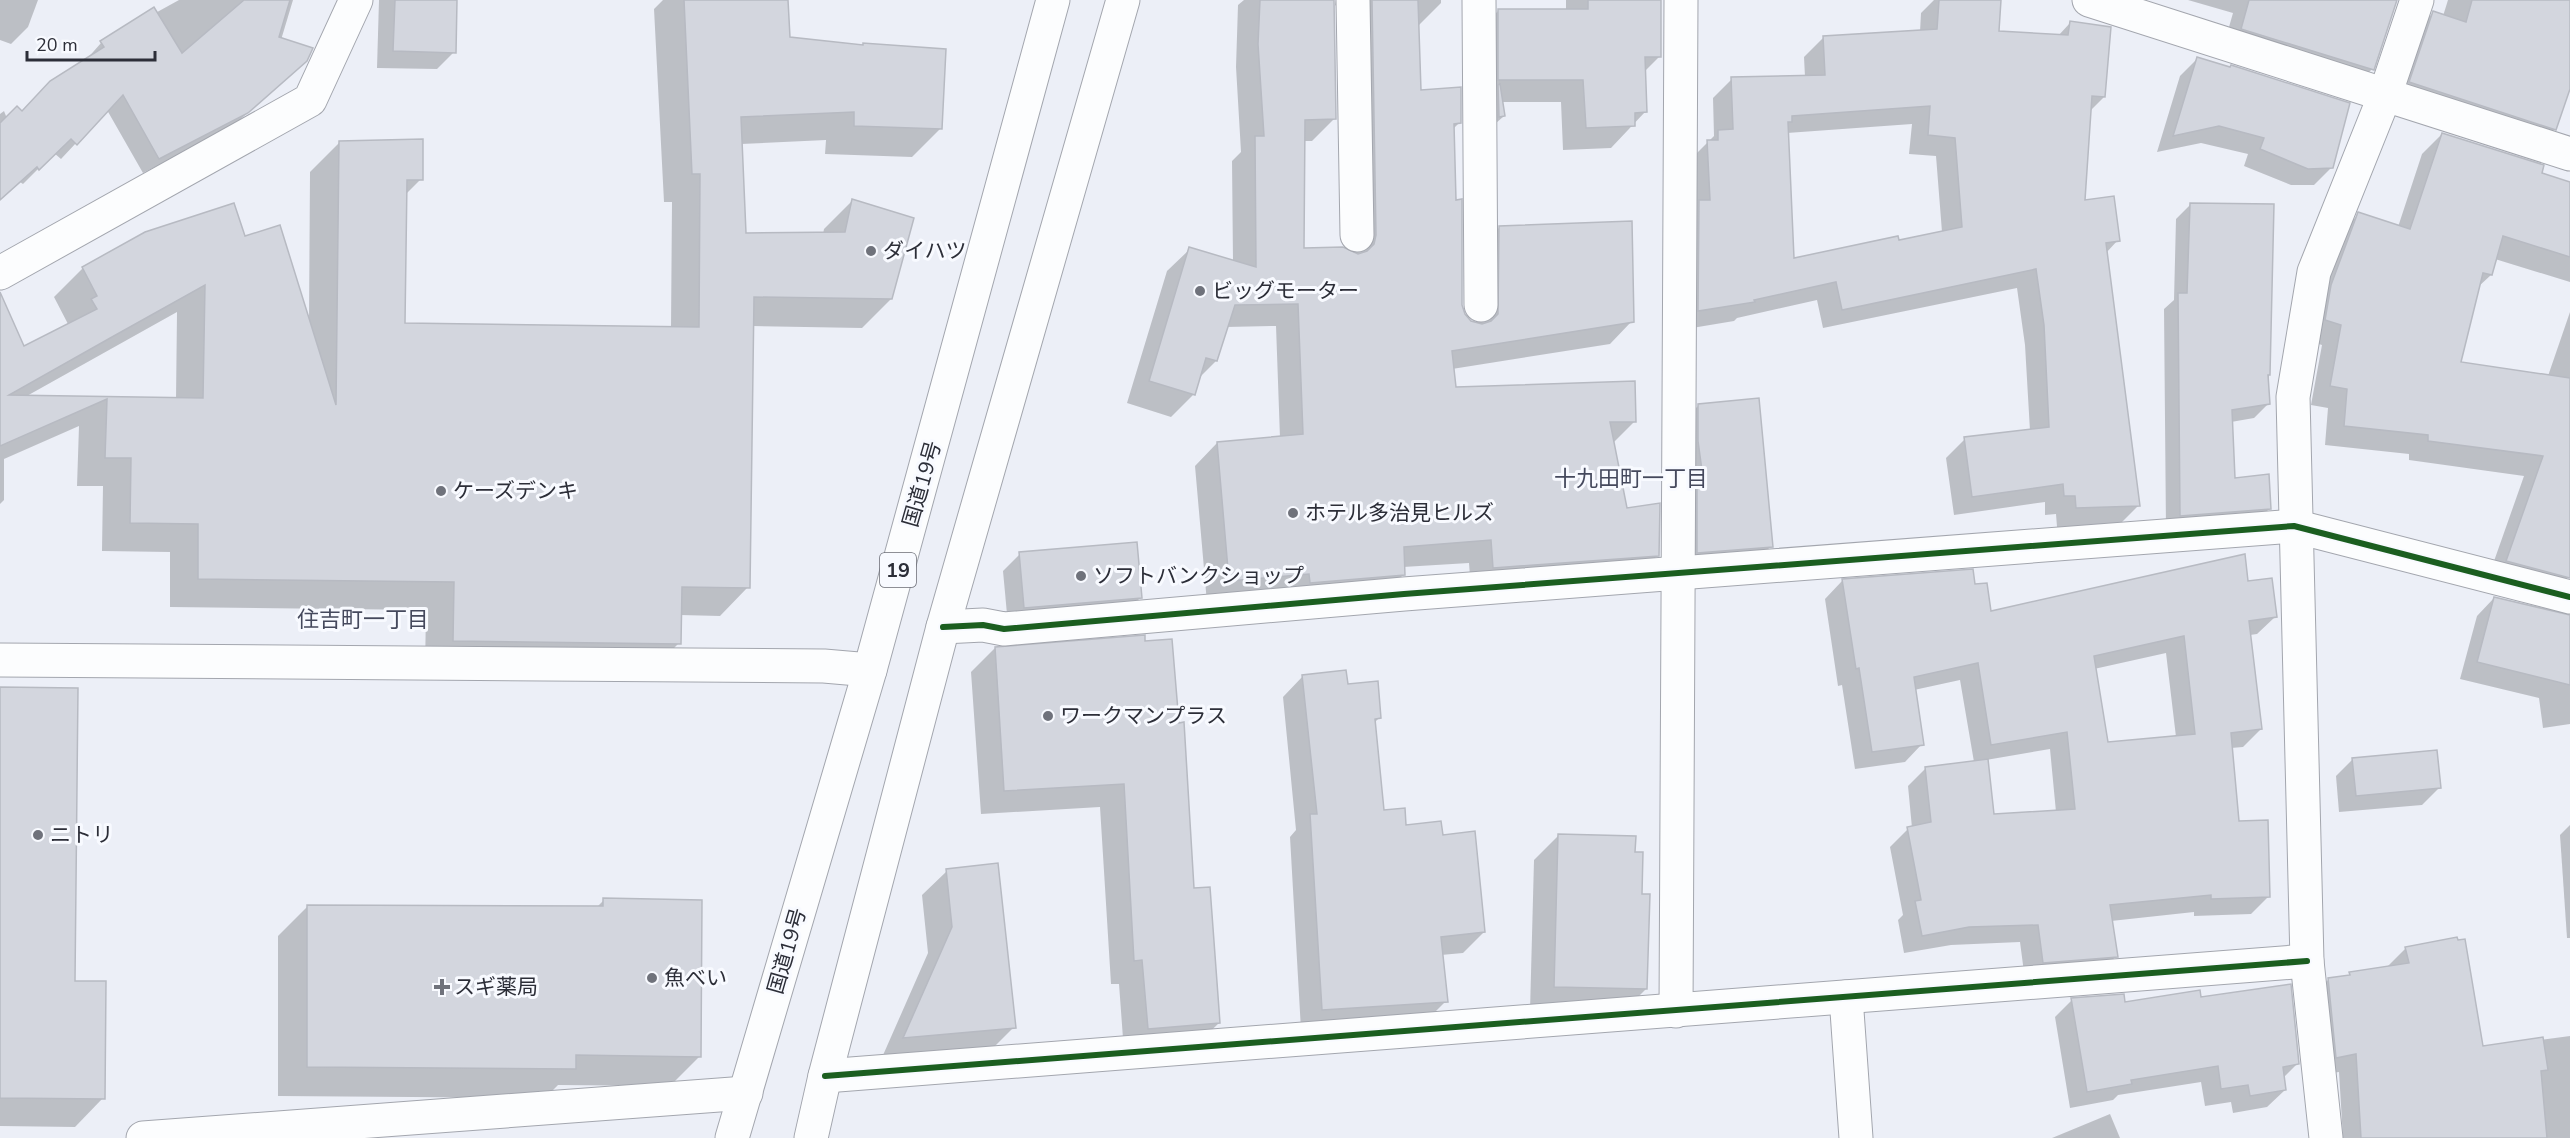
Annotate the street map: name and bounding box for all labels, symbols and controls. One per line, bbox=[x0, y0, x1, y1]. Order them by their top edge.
scale bar bbox=[27, 24, 154, 62]
text: 20 m bbox=[36, 33, 78, 57]
place label: ダイハツ bbox=[883, 237, 967, 265]
marker: ダイハツ bbox=[864, 244, 878, 258]
place label: ビッグモーター bbox=[1212, 277, 1359, 305]
marker: ビッグモーター bbox=[1193, 284, 1207, 298]
street label: 国道19号 bbox=[896, 438, 948, 530]
district label: 十九田町一丁目 bbox=[1554, 464, 1708, 494]
place label: ケーズデンキ bbox=[453, 477, 578, 505]
marker: ケーズデンキ bbox=[434, 484, 448, 498]
place label: ホテル多治見ヒルズ bbox=[1305, 499, 1494, 527]
marker: ホテル多治見ヒルズ bbox=[1286, 506, 1300, 520]
road number: 19 bbox=[880, 553, 916, 587]
place label: ソフトバンクショップ bbox=[1093, 562, 1304, 590]
marker: ソフトバンクショップ bbox=[1074, 569, 1088, 583]
district label: 住吉町一丁目 bbox=[297, 605, 429, 635]
place label: ワークマンプラス bbox=[1060, 702, 1227, 730]
marker: ワークマンプラス bbox=[1041, 709, 1055, 723]
place label: ニトリ bbox=[50, 821, 113, 849]
marker: ニトリ bbox=[31, 828, 45, 842]
street label: 国道19号 bbox=[761, 905, 813, 997]
place label: 魚べい bbox=[664, 964, 727, 992]
marker: 魚べい bbox=[645, 971, 659, 985]
place label: スギ薬局 bbox=[454, 973, 538, 1001]
marker: スギ薬局 bbox=[435, 980, 449, 994]

